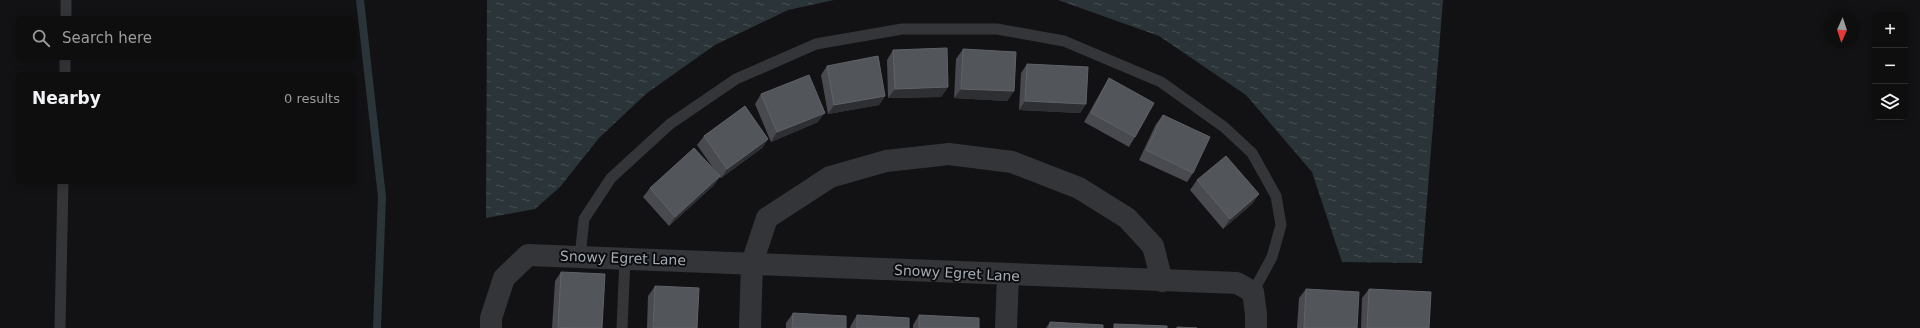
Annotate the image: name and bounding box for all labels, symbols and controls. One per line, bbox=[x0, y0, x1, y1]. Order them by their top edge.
north arrow bbox=[1824, 12, 1860, 48]
map controls bbox=[1872, 12, 1908, 120]
button: + bbox=[1872, 12, 1908, 48]
search box bbox=[16, 16, 356, 60]
icon: search bbox=[30, 27, 52, 49]
text: Search here bbox=[62, 29, 152, 47]
button: − bbox=[1872, 48, 1908, 84]
button: layers bbox=[1872, 84, 1908, 120]
text: Nearby bbox=[32, 88, 101, 108]
text: 0 results bbox=[284, 91, 340, 106]
street label: Snowy Egret Lane bbox=[560, 248, 686, 268]
street label: Snowy Egret Lane bbox=[894, 262, 1020, 284]

